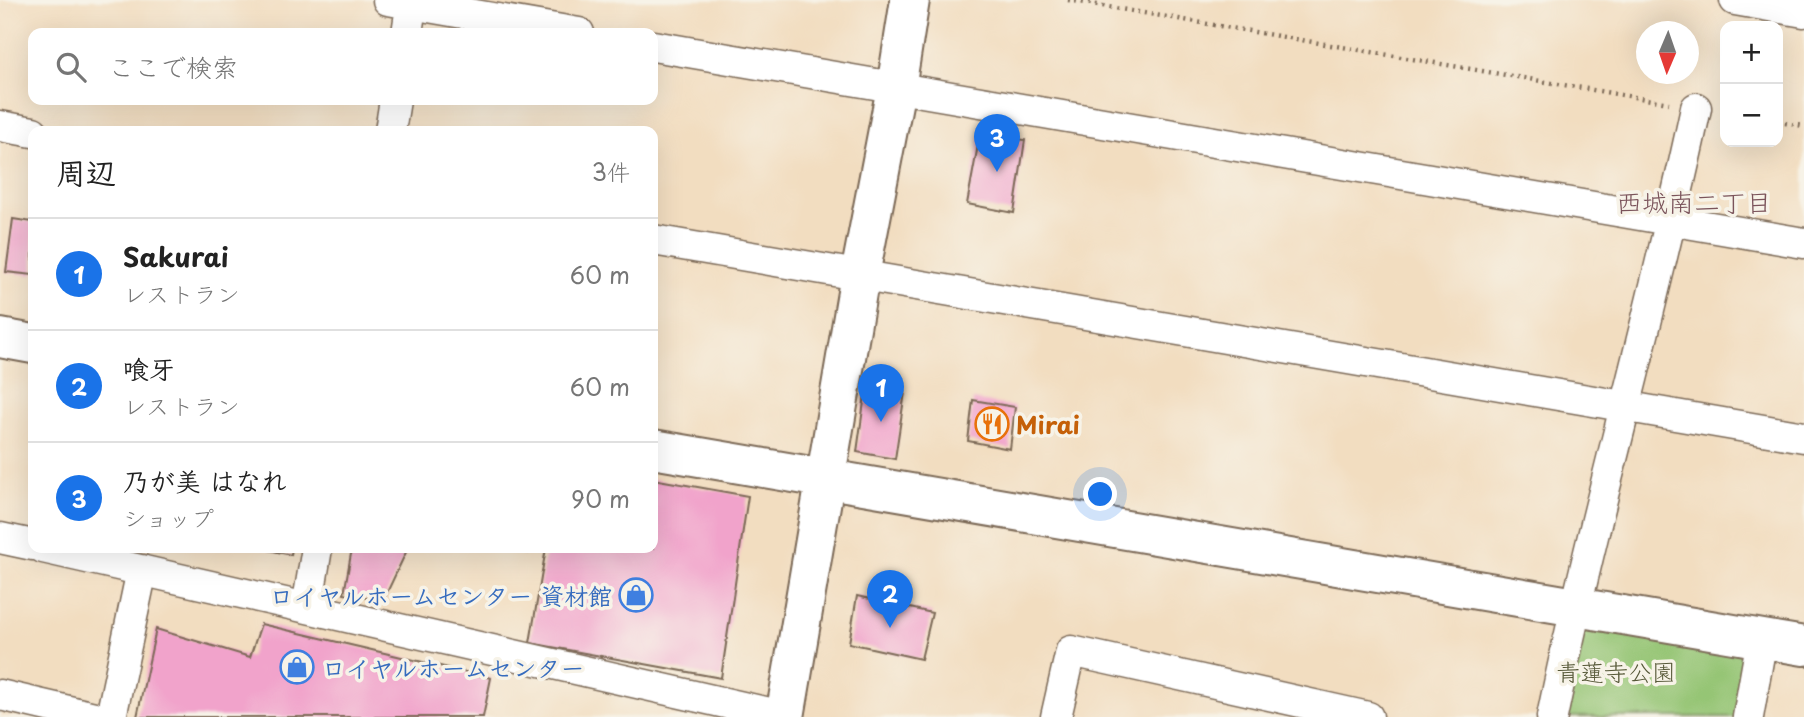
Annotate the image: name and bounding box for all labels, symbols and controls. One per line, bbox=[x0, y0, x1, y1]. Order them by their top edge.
north arrow bbox=[1636, 21, 1699, 84]
map controls bbox=[1720, 21, 1783, 147]
button: + bbox=[1720, 21, 1783, 84]
search box bbox=[28, 28, 658, 105]
text: ここで検索 bbox=[108, 47, 238, 86]
icon: search bbox=[52, 48, 90, 86]
button: − bbox=[1720, 84, 1783, 147]
pin: 3 bbox=[974, 114, 1020, 172]
text: 周辺 bbox=[56, 149, 116, 194]
text: 3件 bbox=[592, 154, 630, 189]
district label: 西城南二丁目 bbox=[1616, 182, 1772, 221]
text: Sakurai bbox=[123, 237, 229, 276]
text: 1 bbox=[74, 257, 85, 292]
text: 60 m bbox=[570, 257, 630, 292]
text: レストラン bbox=[123, 276, 240, 311]
text: 喰牙 bbox=[123, 349, 175, 388]
pin: 1 bbox=[858, 364, 904, 422]
text: 2 bbox=[71, 369, 87, 404]
text: 60 m bbox=[570, 369, 630, 404]
text: レストラン bbox=[123, 388, 240, 423]
restaurant icon: Mirai bbox=[973, 405, 1011, 443]
place label: Mirai bbox=[1016, 406, 1080, 442]
text: 乃が美 はなれ bbox=[123, 461, 287, 500]
your location bbox=[1083, 477, 1117, 511]
text: 3 bbox=[71, 481, 87, 516]
text: 90 m bbox=[571, 481, 630, 516]
text: ショップ bbox=[123, 500, 214, 535]
pin: 2 bbox=[867, 570, 913, 628]
shop icon: ロイヤルホームセンター 資材館 bbox=[617, 576, 655, 614]
place label: ロイヤルホームセンター 資材館 bbox=[270, 577, 612, 613]
shop icon: ロイヤルホームセンター bbox=[278, 648, 316, 686]
place label: ロイヤルホームセンター bbox=[322, 649, 585, 685]
park label: 青蓮寺公園 bbox=[1556, 653, 1676, 689]

